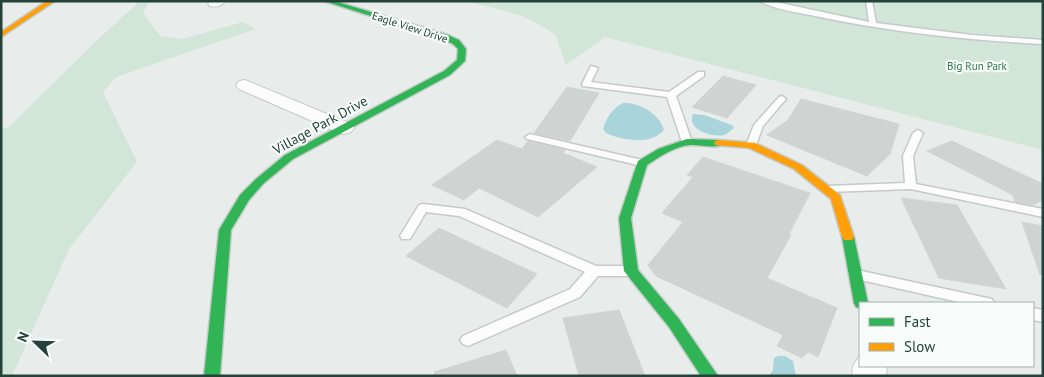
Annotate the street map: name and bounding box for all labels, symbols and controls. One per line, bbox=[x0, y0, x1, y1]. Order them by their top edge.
street label: Eagle View Drive bbox=[370, 8, 450, 46]
park label: Big Run Park bbox=[947, 59, 1008, 73]
street label: Village Park Drive bbox=[269, 92, 371, 159]
legend bbox=[859, 302, 1034, 367]
text: Fast bbox=[904, 312, 931, 331]
north arrow bbox=[10, 317, 60, 367]
text: N bbox=[13, 329, 33, 345]
text: Slow bbox=[904, 337, 935, 356]

